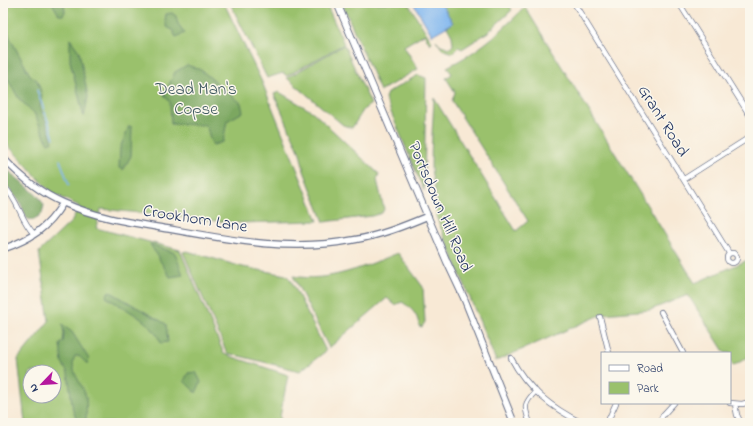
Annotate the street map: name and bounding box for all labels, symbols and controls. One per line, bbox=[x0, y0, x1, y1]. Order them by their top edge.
park label: Dead Man's Copse bbox=[154, 77, 237, 122]
street label: Grant Road bbox=[631, 80, 695, 162]
street label: Portsdown Hill Road bbox=[401, 138, 479, 276]
street label: Crookhorn Lane bbox=[141, 198, 249, 240]
legend bbox=[601, 352, 731, 404]
text: Road bbox=[637, 360, 663, 378]
north arrow bbox=[22, 364, 62, 404]
text: Park bbox=[637, 380, 659, 398]
text: N bbox=[25, 381, 43, 395]

